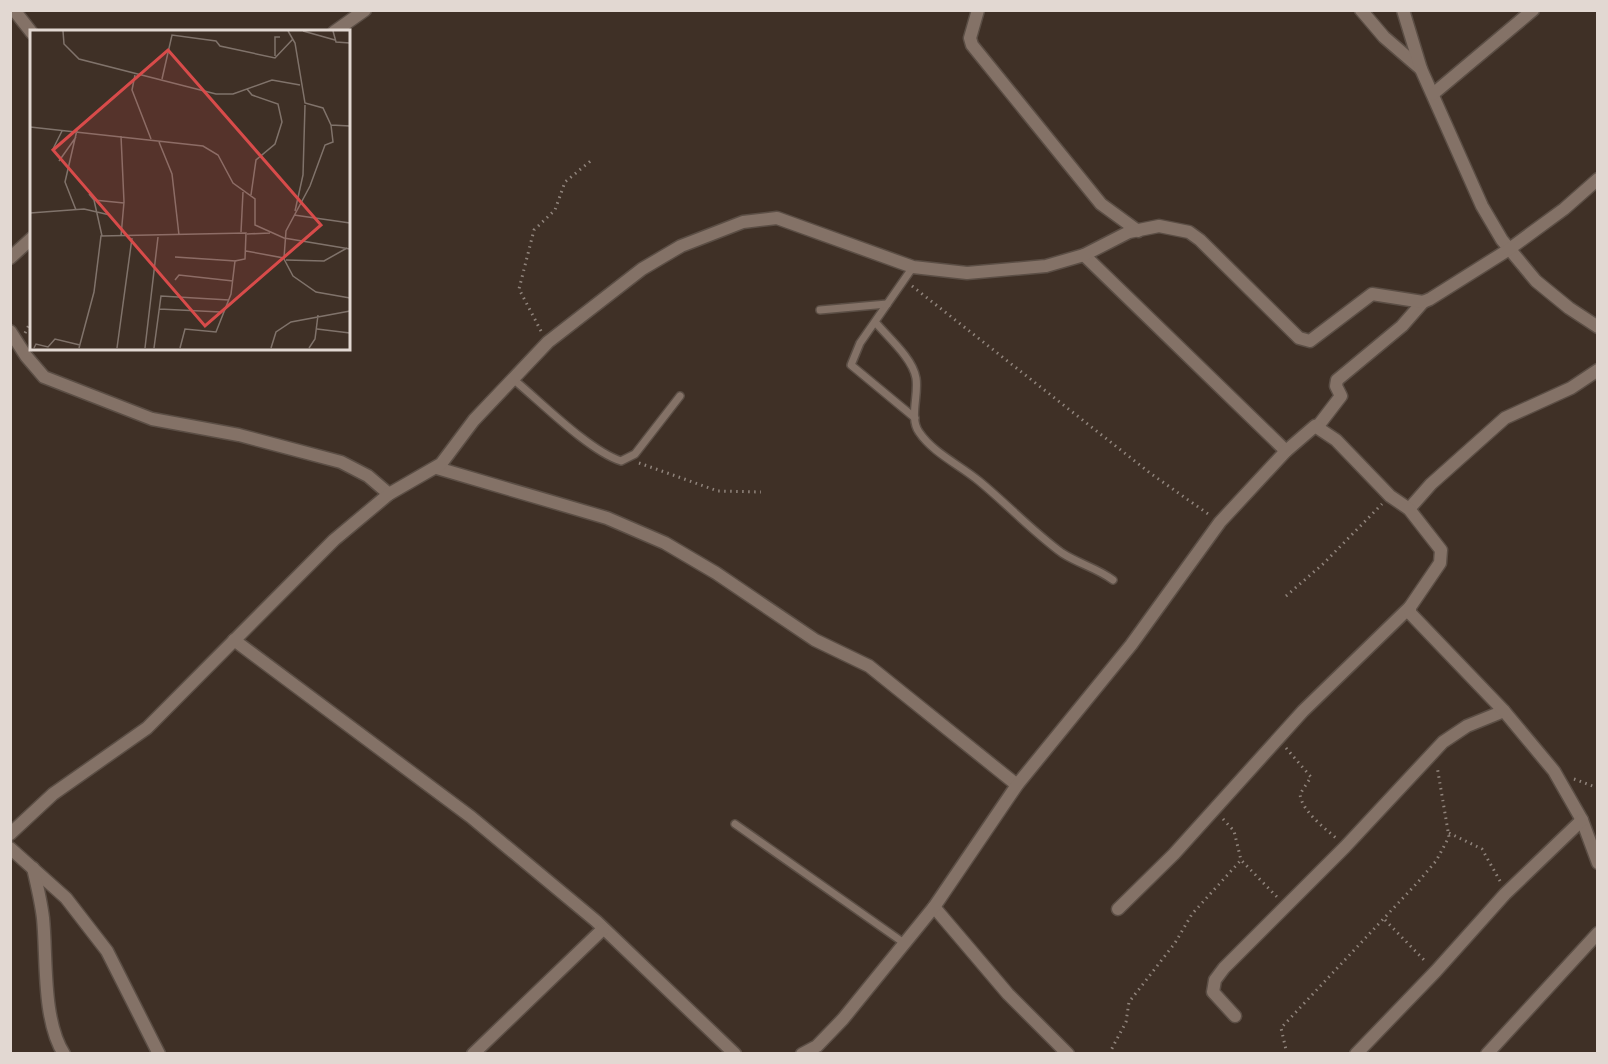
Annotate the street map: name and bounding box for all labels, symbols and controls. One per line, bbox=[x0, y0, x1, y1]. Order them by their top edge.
inset map bbox=[30, 30, 350, 350]

